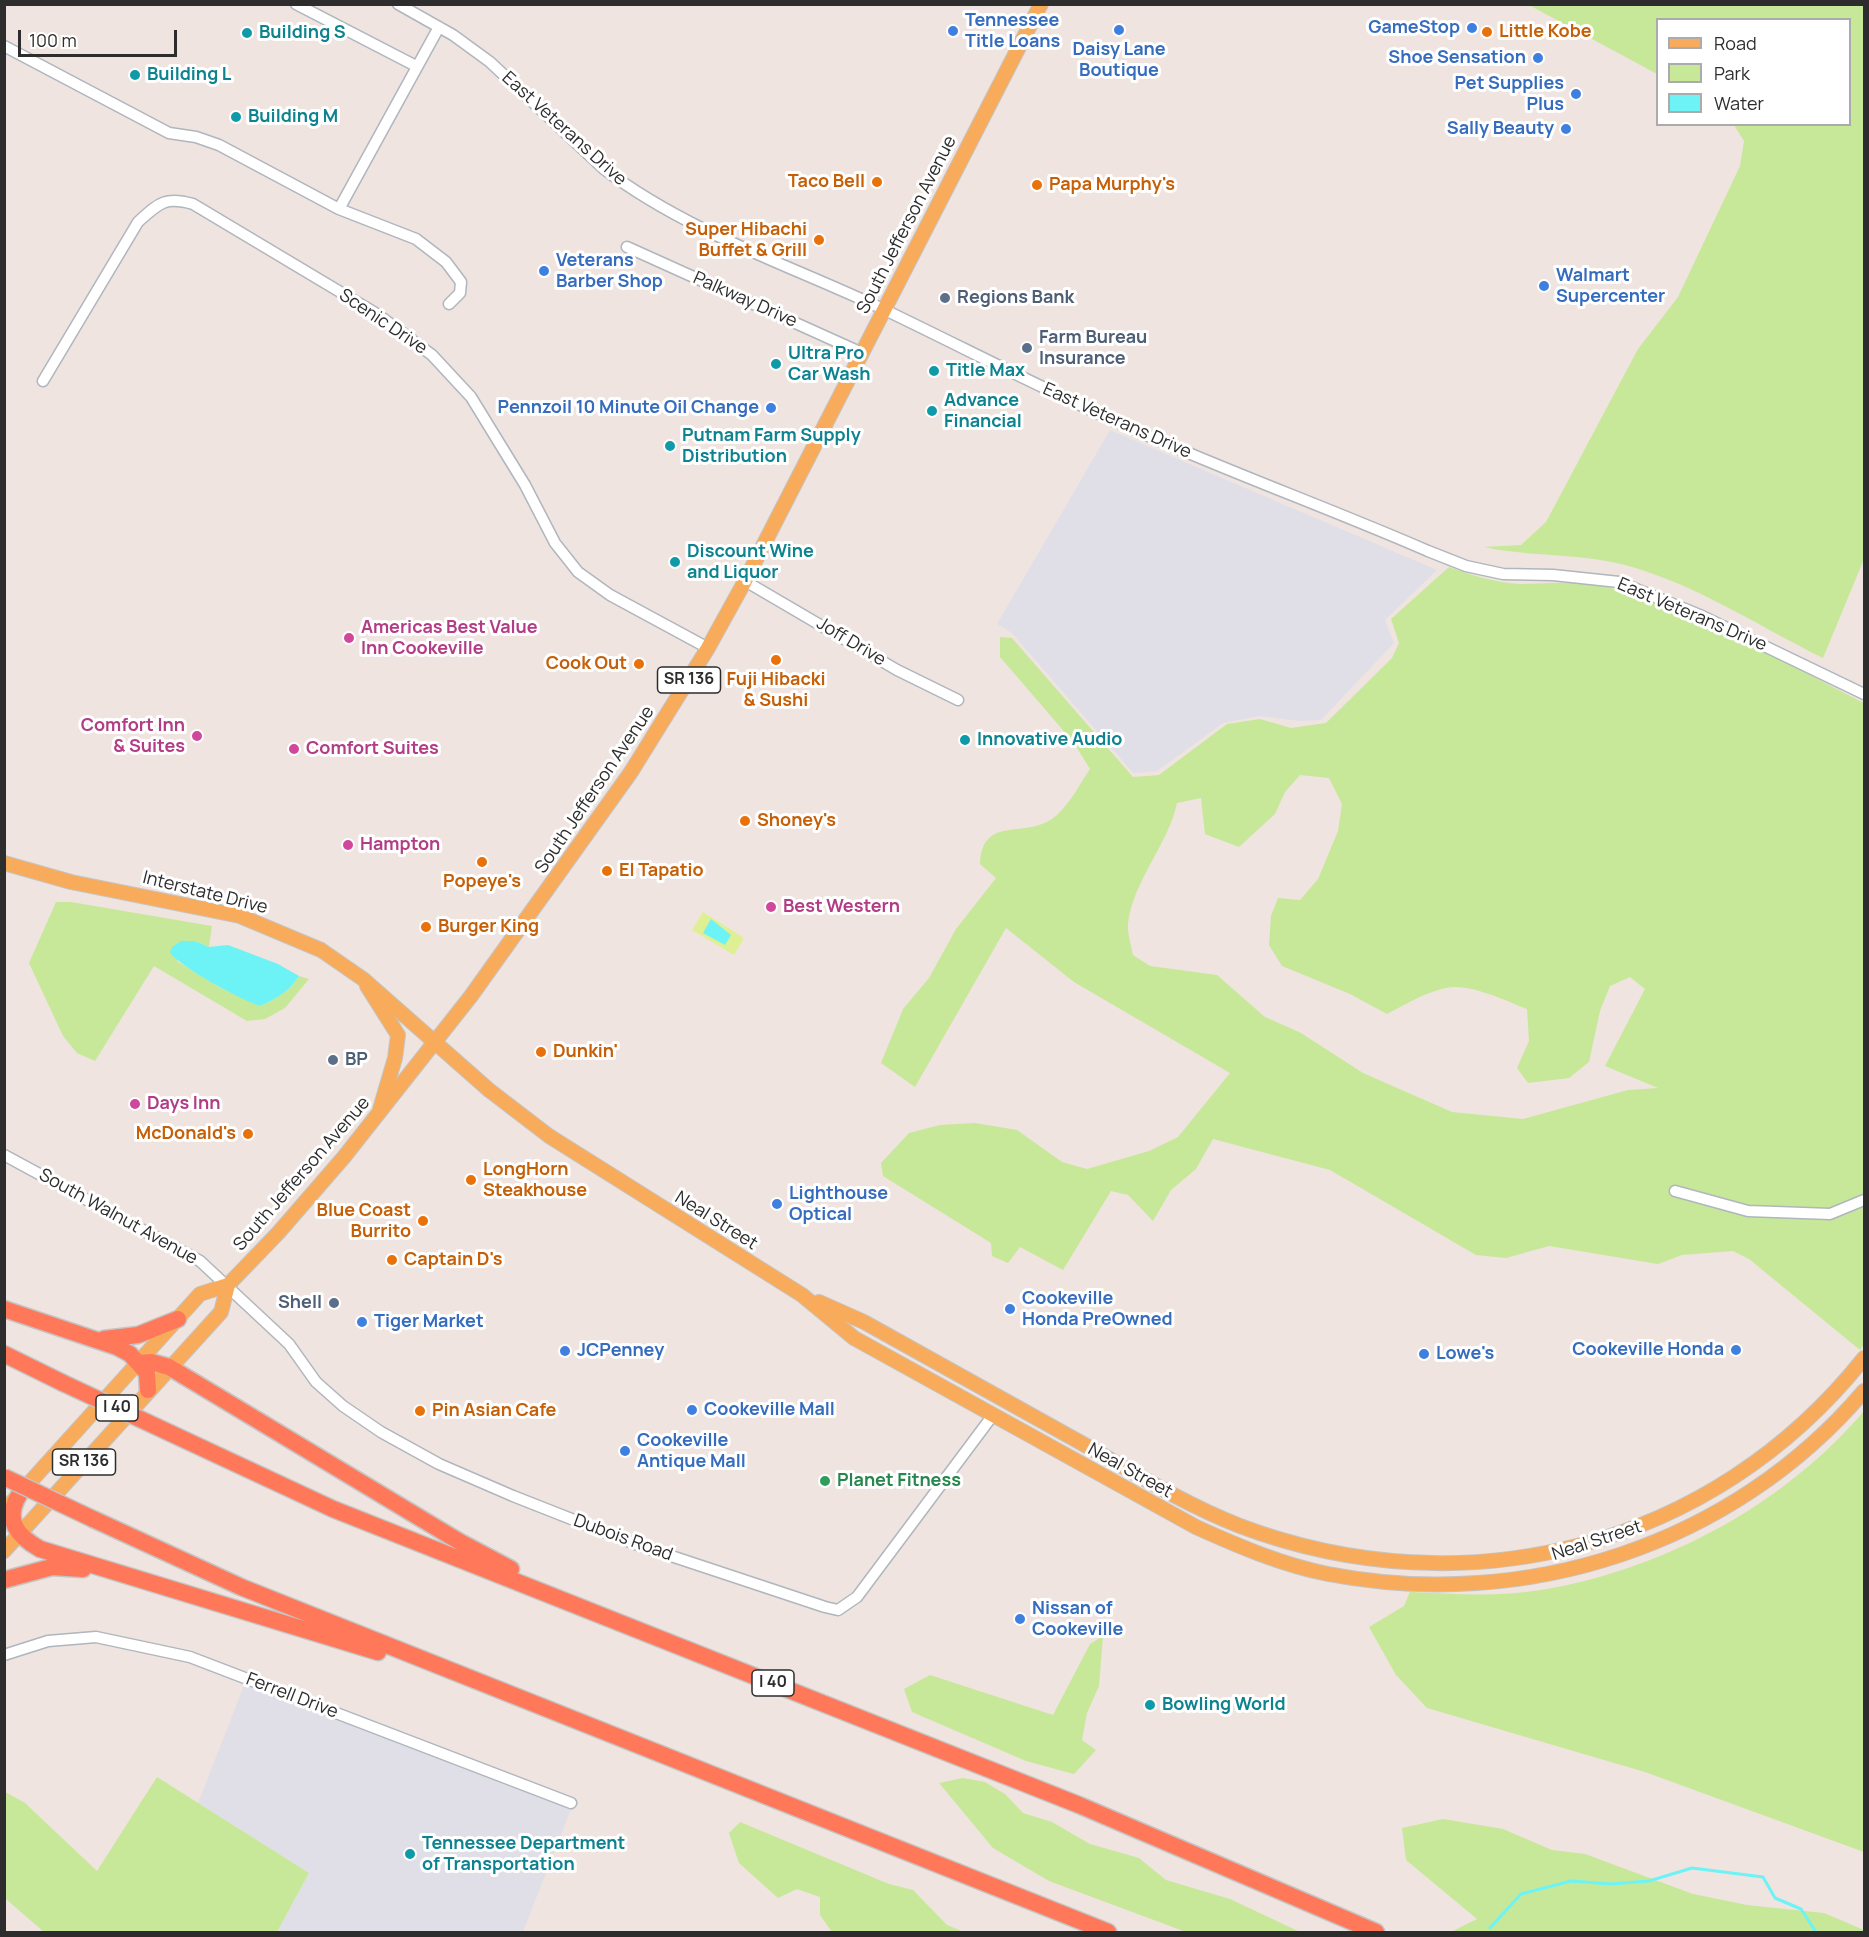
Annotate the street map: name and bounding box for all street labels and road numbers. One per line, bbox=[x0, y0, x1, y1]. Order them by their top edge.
street label: East Veterans Drive bbox=[497, 67, 631, 191]
street label: South Jefferson Avenue bbox=[853, 132, 961, 318]
street label: Palkway Drive bbox=[690, 267, 800, 333]
street label: Scenic Drive bbox=[335, 285, 431, 359]
street label: East Veterans Drive bbox=[1039, 379, 1195, 463]
street label: East Veterans Drive bbox=[1614, 574, 1770, 656]
street label: Joff Drive bbox=[813, 613, 889, 671]
road number: SR 136 bbox=[658, 667, 720, 693]
street label: South Jefferson Avenue bbox=[531, 702, 659, 878]
street label: Interstate Drive bbox=[140, 867, 270, 919]
street label: South Jefferson Avenue bbox=[229, 1093, 375, 1255]
street label: South Walnut Avenue bbox=[35, 1164, 201, 1270]
street label: Neal Street bbox=[671, 1187, 761, 1255]
road number: I 40 bbox=[96, 1395, 138, 1421]
street label: Neal Street bbox=[1084, 1439, 1176, 1503]
road number: SR 136 bbox=[52, 1449, 116, 1475]
street label: Dubois Road bbox=[570, 1510, 676, 1566]
street label: Neal Street bbox=[1549, 1516, 1645, 1566]
street label: Ferrell Drive bbox=[243, 1669, 341, 1723]
road number: I 40 bbox=[752, 1670, 794, 1696]

